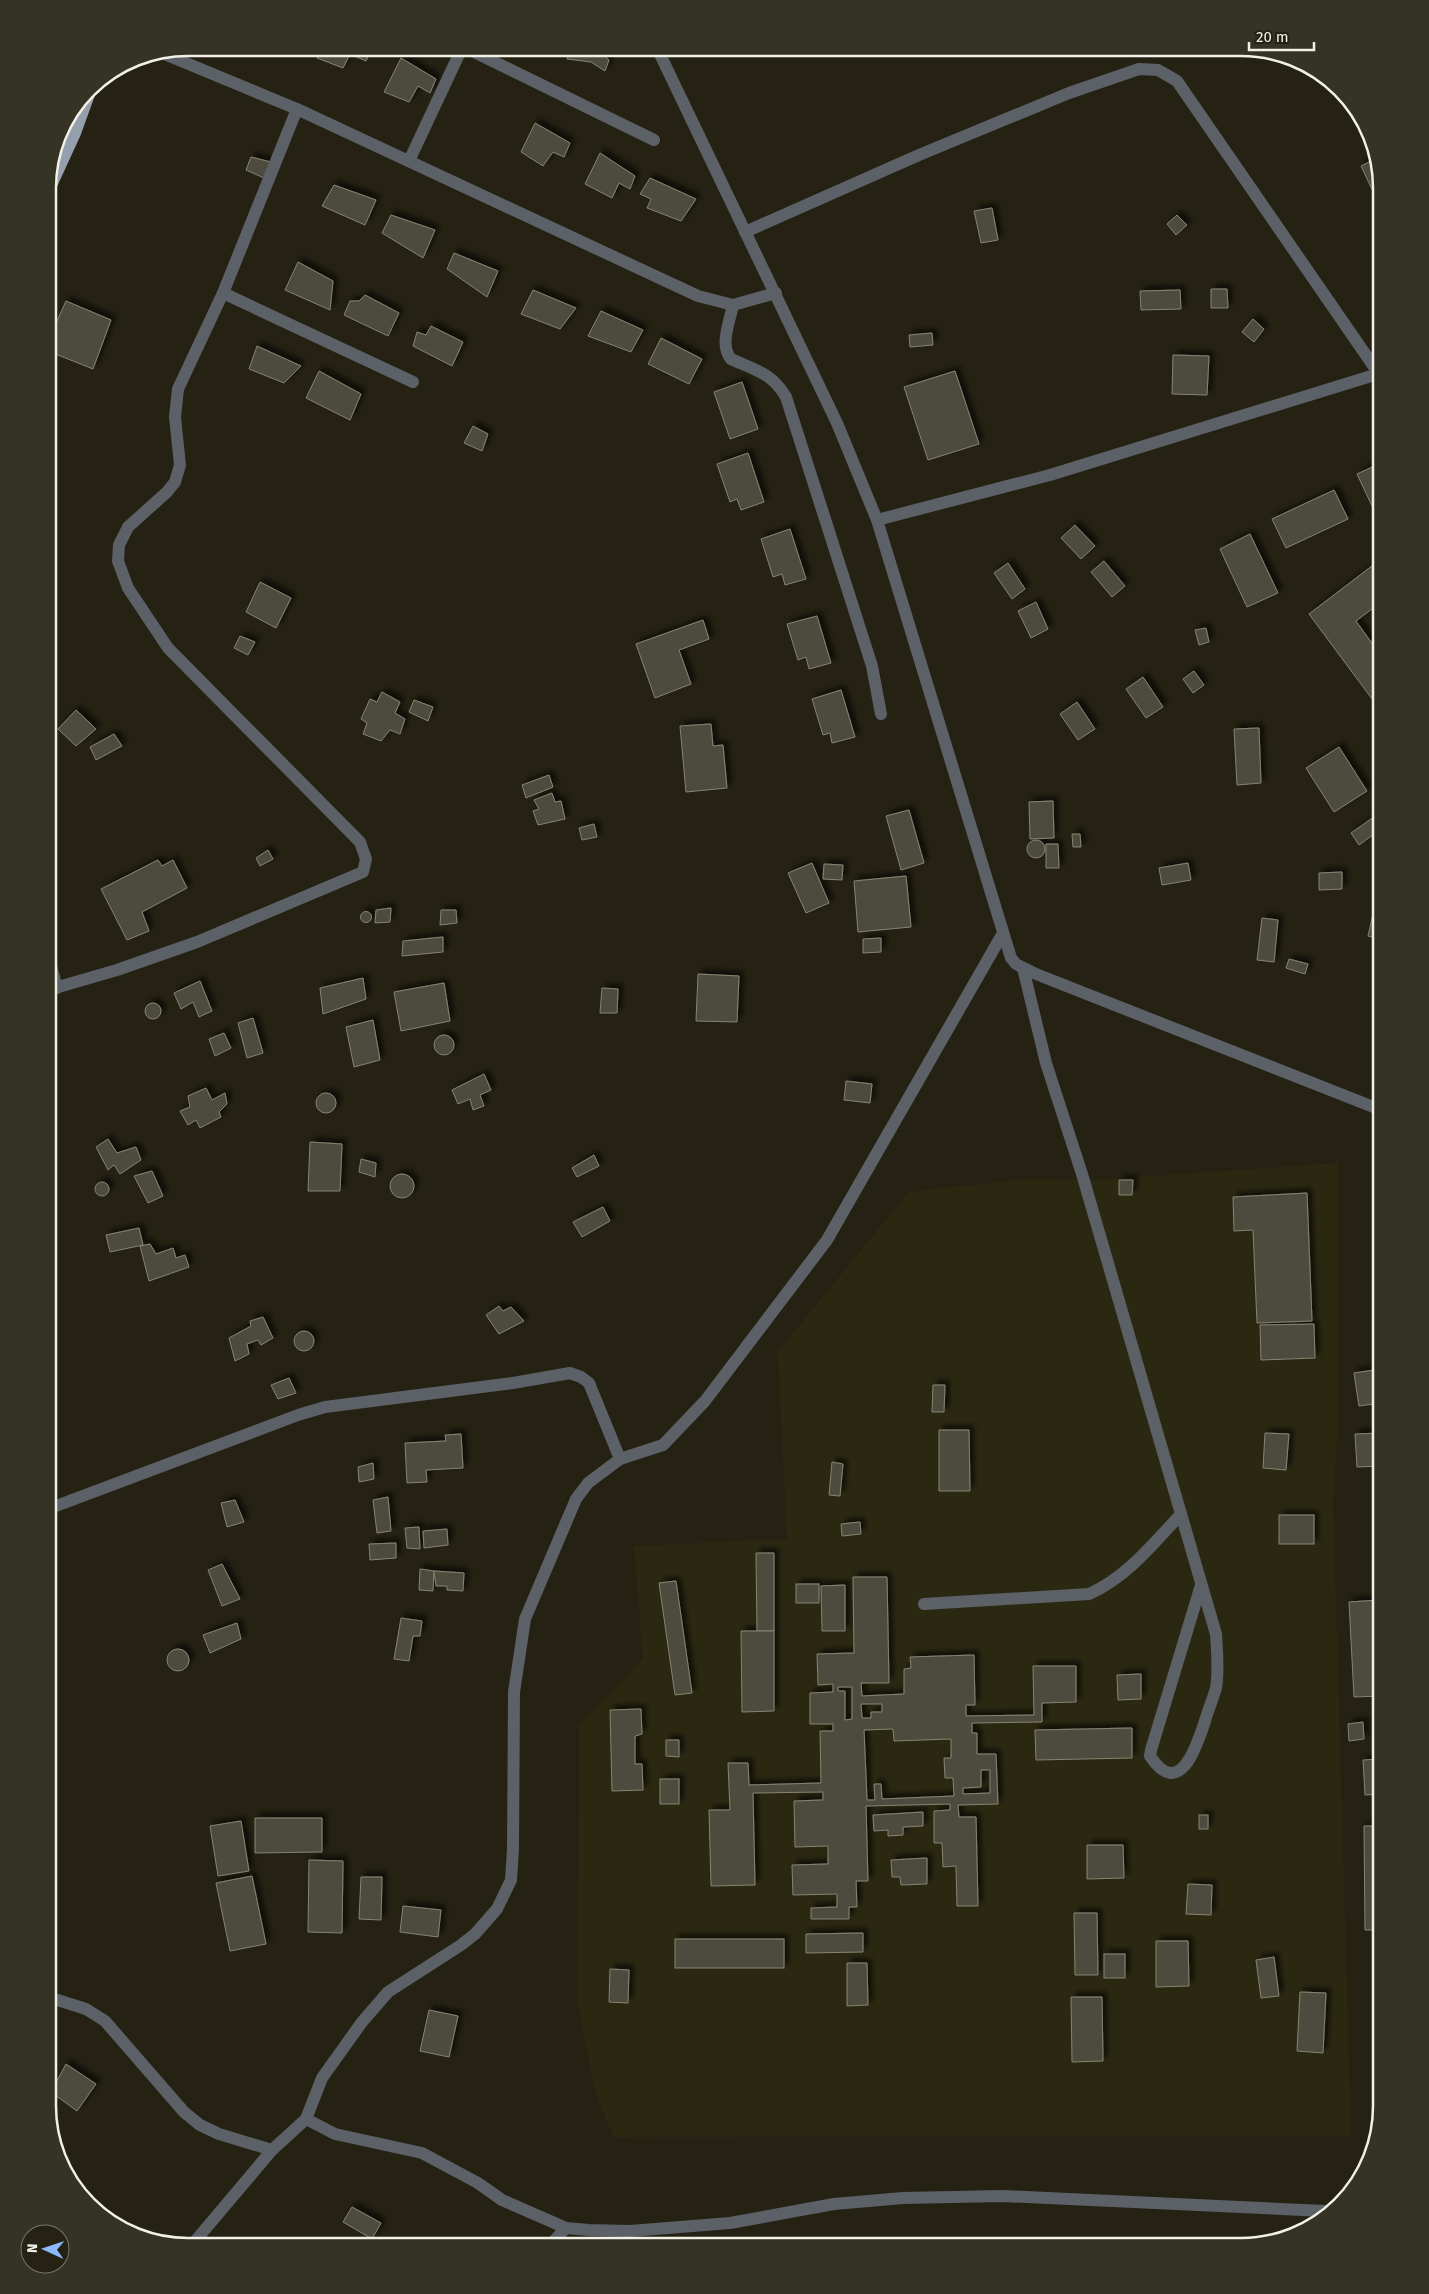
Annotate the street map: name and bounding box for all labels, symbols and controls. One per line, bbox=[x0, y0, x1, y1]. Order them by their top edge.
scale bar bbox=[1249, 20, 1314, 52]
text: 20 m bbox=[1256, 28, 1289, 46]
north arrow bbox=[20, 2224, 70, 2274]
text: N bbox=[24, 2243, 41, 2253]

